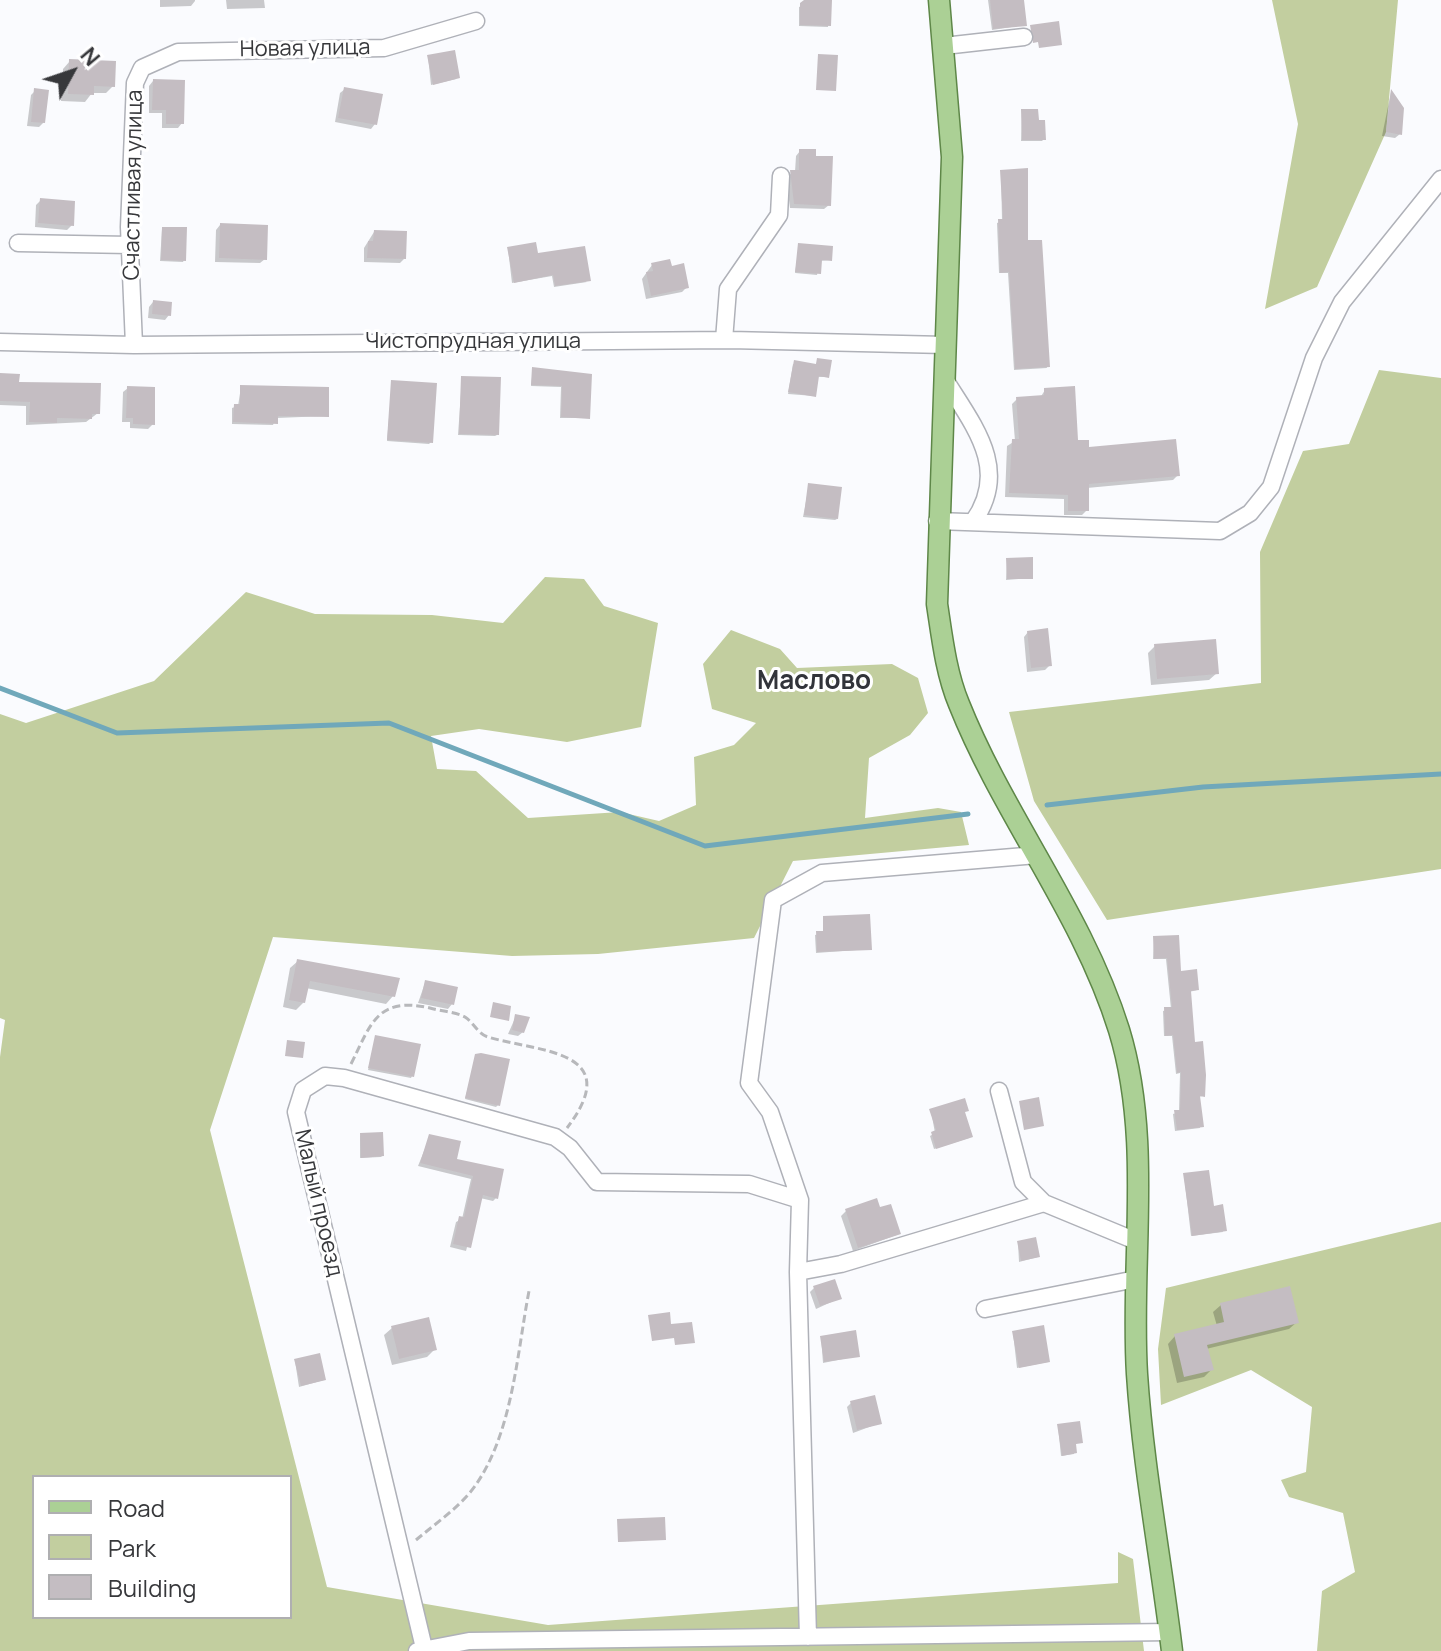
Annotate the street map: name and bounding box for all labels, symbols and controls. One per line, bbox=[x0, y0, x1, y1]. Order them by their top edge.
north arrow bbox=[32, 32, 112, 112]
street label: Новая улица bbox=[239, 35, 371, 63]
text: N bbox=[74, 41, 107, 72]
street label: Счастливая улица bbox=[119, 89, 149, 281]
street label: Чистопрудная улица bbox=[365, 329, 581, 355]
district label: Маслово bbox=[757, 666, 871, 698]
street label: Малый проезд bbox=[288, 1127, 348, 1279]
legend bbox=[32, 1475, 292, 1619]
text: Road bbox=[108, 1491, 165, 1524]
text: Park bbox=[108, 1531, 156, 1564]
text: Building bbox=[108, 1571, 196, 1604]

